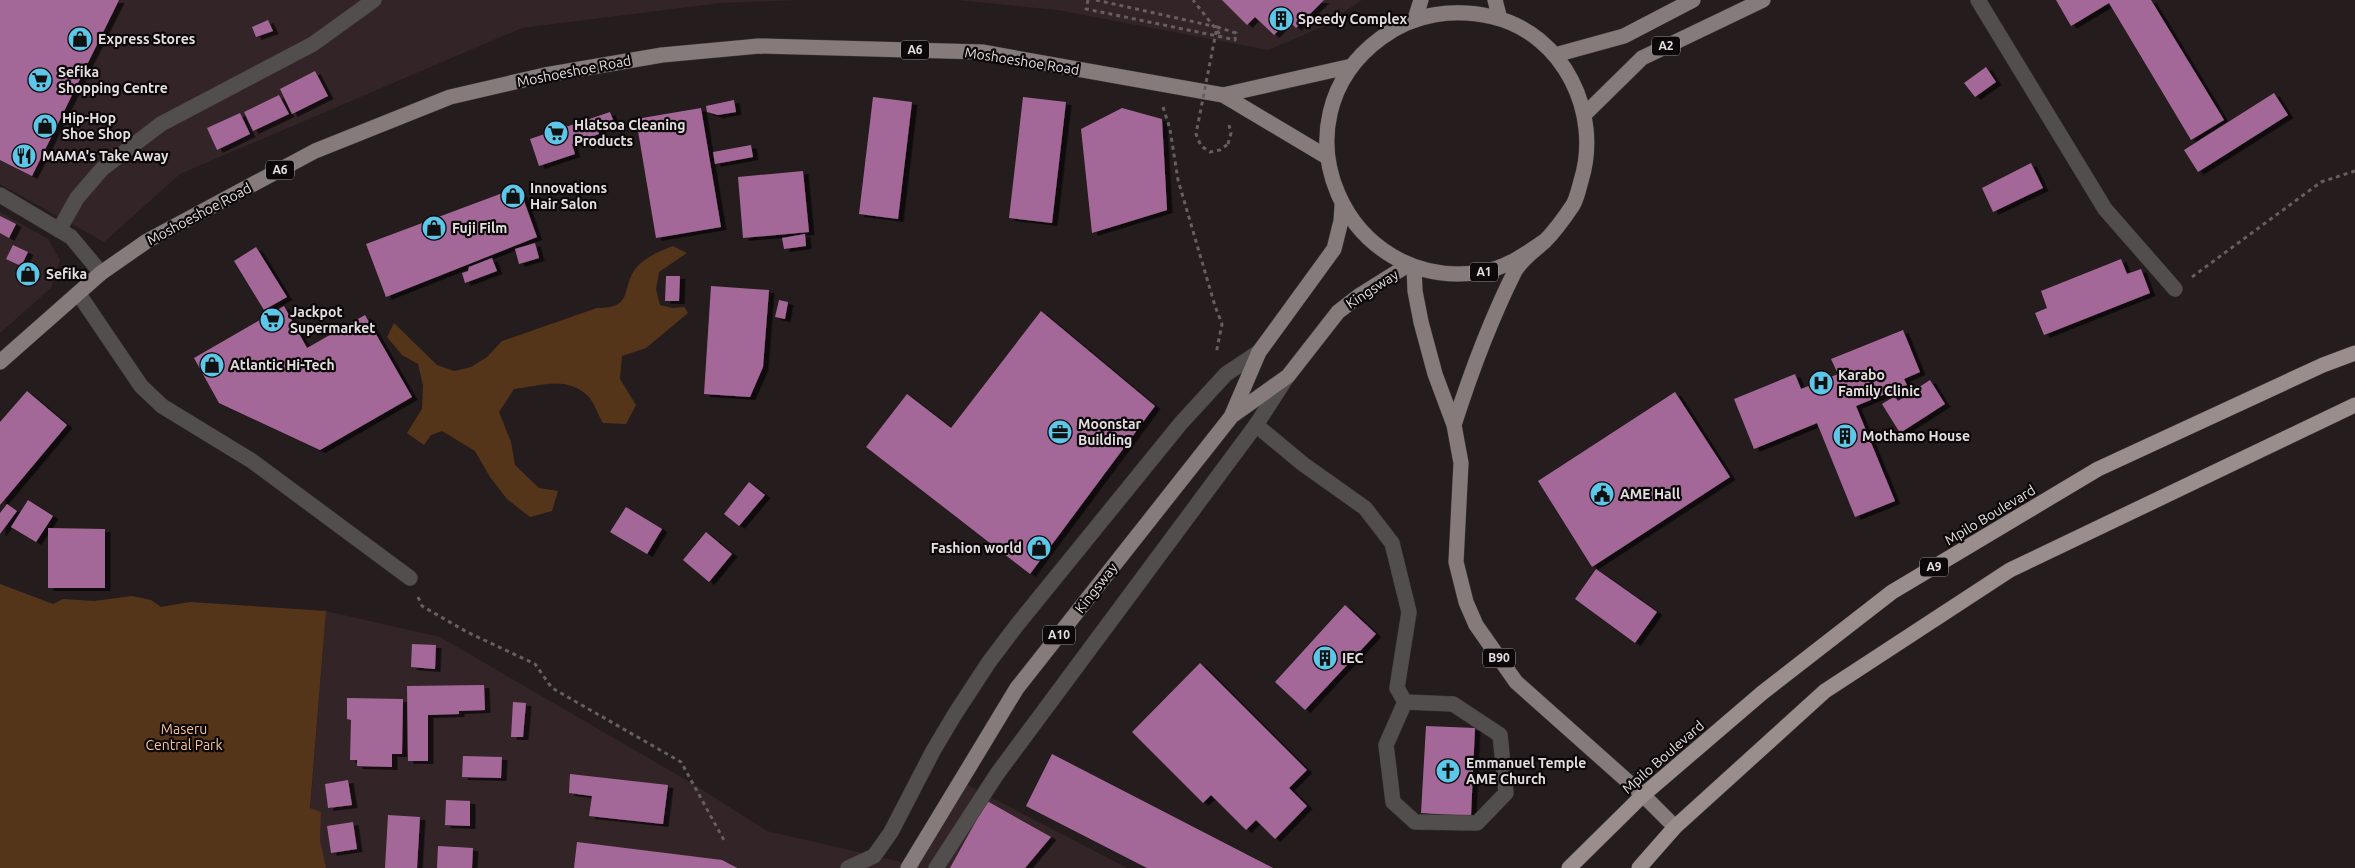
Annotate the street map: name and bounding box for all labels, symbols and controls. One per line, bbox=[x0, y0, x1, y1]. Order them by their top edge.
building icon: Speedy Complex bbox=[1268, 6, 1294, 32]
place label: Speedy Complex bbox=[1298, 11, 1408, 27]
shop icon: Express Stores bbox=[67, 26, 93, 52]
place label: Express Stores bbox=[98, 31, 196, 47]
road number: A2 bbox=[1652, 36, 1680, 56]
road number: A6 bbox=[901, 40, 929, 60]
street label: Moshoeshoe Road bbox=[964, 44, 1080, 78]
street label: Moshoeshoe Road bbox=[516, 52, 632, 90]
place label: Sefika Shopping Centre bbox=[58, 64, 168, 96]
supermarket icon: Sefika Shopping Centre bbox=[27, 67, 53, 93]
place label: Hip-Hop Shoe Shop bbox=[62, 110, 131, 142]
shop icon: Hip-Hop Shoe Shop bbox=[32, 113, 58, 139]
place label: Hlatsoa Cleaning Products bbox=[574, 117, 686, 149]
supermarket icon: Hlatsoa Cleaning Products bbox=[543, 120, 569, 146]
restaurant icon: MAMA's Take Away bbox=[11, 143, 37, 169]
place label: MAMA's Take Away bbox=[42, 148, 169, 164]
road number: A6 bbox=[266, 160, 294, 180]
street label: Moshoeshoe Road bbox=[144, 180, 254, 248]
place label: Innovations Hair Salon bbox=[530, 180, 607, 212]
shop icon: Innovations Hair Salon bbox=[500, 183, 526, 209]
shop icon: Fuji Film bbox=[421, 215, 447, 241]
place label: Fuji Film bbox=[452, 220, 507, 236]
shop icon: Sefika bbox=[15, 261, 41, 287]
road number: A1 bbox=[1470, 262, 1498, 282]
place label: Sefika bbox=[46, 266, 87, 282]
street label: Kingsway bbox=[1343, 266, 1401, 312]
place label: Jackpot Supermarket bbox=[290, 304, 375, 336]
supermarket icon: Jackpot Supermarket bbox=[259, 307, 285, 333]
shop icon: Atlantic Hi-Tech bbox=[199, 352, 225, 378]
place label: Atlantic Hi-Tech bbox=[230, 357, 335, 373]
place label: Karabo Family Clinic bbox=[1838, 367, 1920, 399]
hospital icon: Karabo Family Clinic bbox=[1808, 370, 1834, 396]
place label: Moonstar Building bbox=[1078, 416, 1142, 448]
office icon: Moonstar Building bbox=[1047, 419, 1073, 445]
building icon: Mothamo House bbox=[1832, 423, 1858, 449]
place label: Mothamo House bbox=[1862, 428, 1970, 444]
public building icon: AME Hall bbox=[1589, 481, 1615, 507]
street label: Mpilo Boulevard bbox=[1942, 482, 2038, 548]
place label: AME Hall bbox=[1620, 486, 1680, 502]
shop icon: Fashion world bbox=[1026, 535, 1052, 561]
place label: Fashion world bbox=[931, 540, 1022, 556]
road number: A9 bbox=[1920, 558, 1948, 576]
street label: Kingsway bbox=[1072, 560, 1121, 616]
road number: A10 bbox=[1043, 626, 1075, 644]
building icon: IEC bbox=[1312, 645, 1338, 671]
road number: B90 bbox=[1483, 648, 1515, 668]
place label: IEC bbox=[1342, 650, 1363, 666]
street label: Mpilo Boulevard bbox=[1619, 717, 1707, 797]
park label: Maseru Central Park bbox=[146, 721, 222, 753]
place label: Emmanuel Temple AME Church bbox=[1466, 755, 1586, 787]
church icon: Emmanuel Temple AME Church bbox=[1435, 758, 1461, 784]

